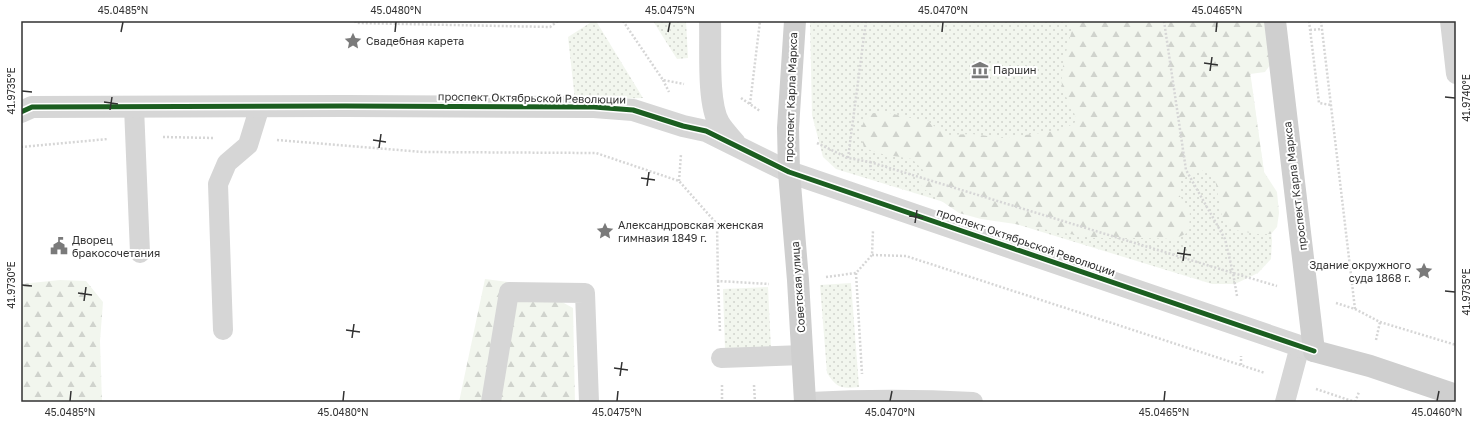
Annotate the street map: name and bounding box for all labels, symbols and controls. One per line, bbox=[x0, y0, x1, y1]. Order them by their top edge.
text: 45.0485°N bbox=[98, 4, 148, 16]
text: 45.0480°N bbox=[371, 4, 422, 16]
text: 45.0475°N bbox=[645, 4, 695, 16]
text: 45.0470°N bbox=[918, 4, 968, 16]
text: 45.0465°N bbox=[1192, 4, 1242, 16]
place icon: Свадебная карета bbox=[343, 31, 363, 51]
street label: проспект Карла Маркса bbox=[782, 32, 799, 162]
place label: Свадебная карета bbox=[366, 34, 464, 47]
museum icon: Паршин bbox=[970, 60, 990, 80]
place label: Паршин bbox=[993, 63, 1037, 76]
text: 41.9735°E bbox=[5, 68, 17, 114]
text: 41.9740°E bbox=[1460, 74, 1472, 122]
street label: проспект Октябрьской Революции bbox=[438, 89, 626, 106]
street label: проспект Карла Маркса bbox=[1280, 121, 1309, 251]
street label: проспект Октябрьской Революции bbox=[935, 205, 1117, 278]
place label: Александровская женская гимназия 1849 г. bbox=[618, 218, 763, 244]
place icon: Александровская женская гимназия 1849 г. bbox=[595, 221, 615, 241]
place label: Дворец бракосочетания bbox=[72, 233, 160, 259]
public building icon: Дворец бракосочетания bbox=[49, 236, 69, 256]
street label: Советская улица bbox=[788, 241, 807, 333]
place label: Здание окружного суда 1868 г. bbox=[1309, 258, 1411, 284]
text: 41.9730°E bbox=[5, 261, 17, 309]
place icon: Здание окружного суда 1868 г. bbox=[1414, 261, 1434, 281]
text: 41.9735°E bbox=[1460, 269, 1472, 315]
text: 45.0485°N bbox=[45, 406, 95, 418]
text: 45.0480°N bbox=[318, 406, 369, 418]
text: 45.0475°N bbox=[592, 406, 642, 418]
text: 45.0470°N bbox=[865, 406, 915, 418]
text: 45.0465°N bbox=[1139, 406, 1189, 418]
text: 45.0460°N bbox=[1412, 406, 1462, 418]

